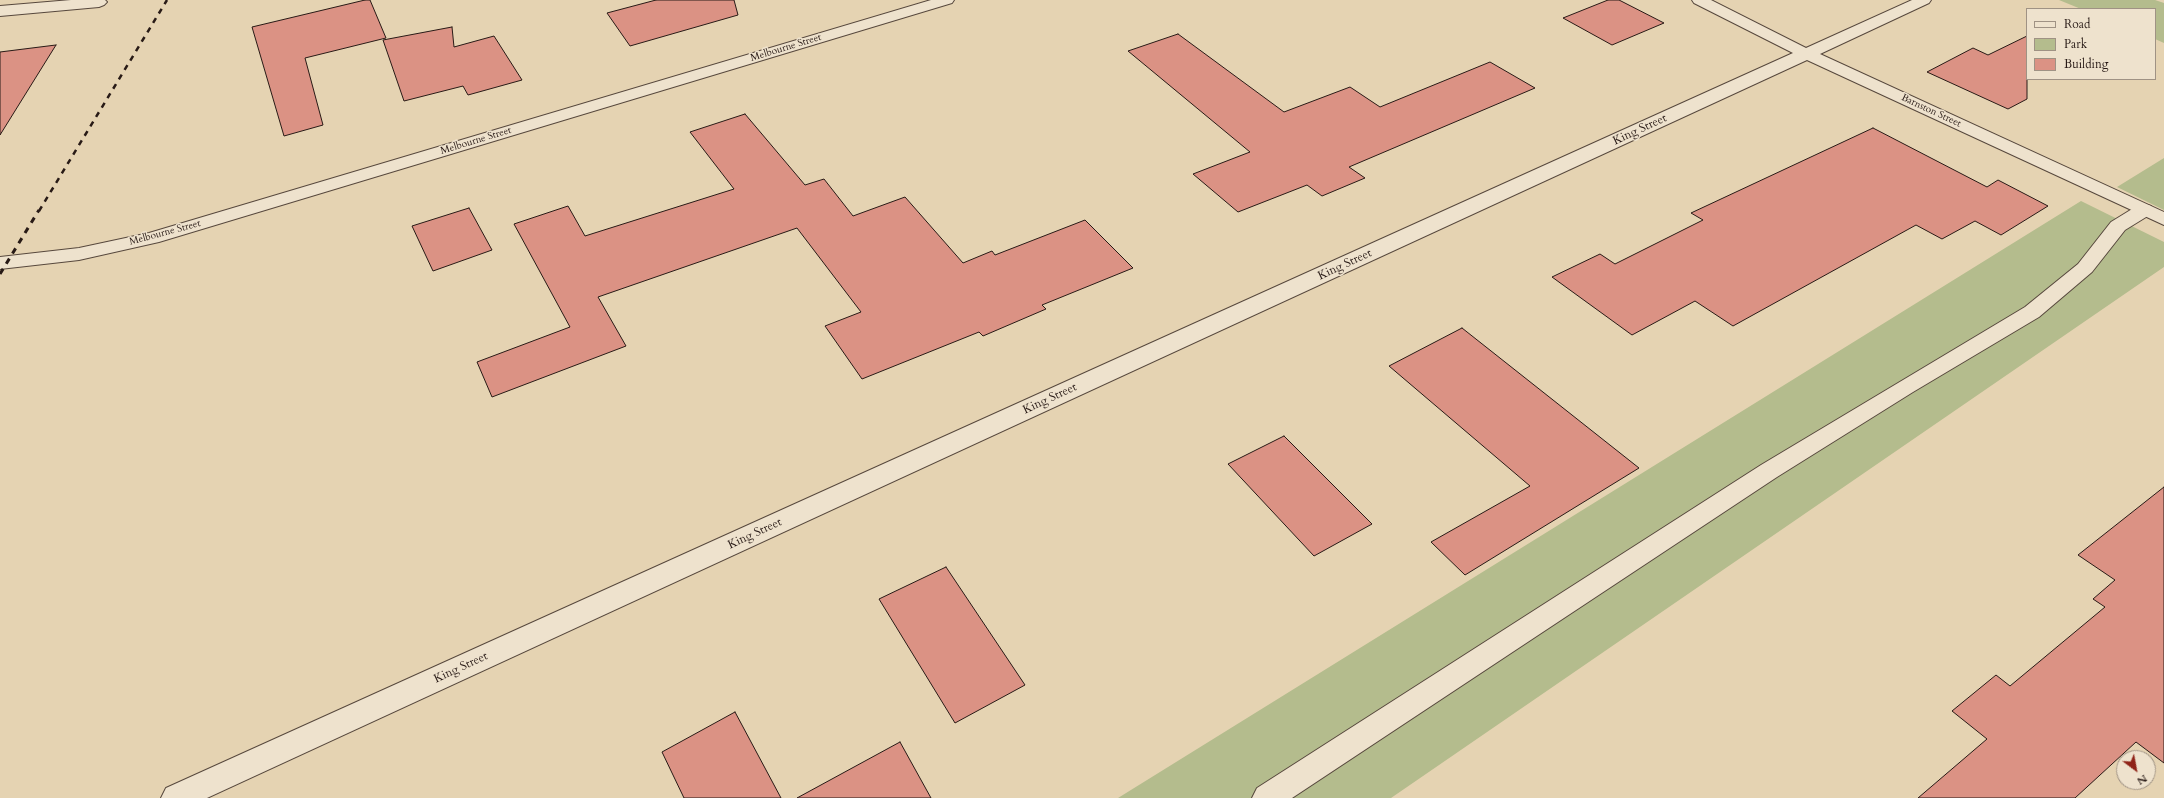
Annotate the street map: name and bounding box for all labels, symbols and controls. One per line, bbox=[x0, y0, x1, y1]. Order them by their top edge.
legend bbox=[2026, 8, 2156, 80]
text: Road bbox=[2064, 16, 2090, 32]
street label: Melbourne Street bbox=[749, 32, 823, 64]
text: Park bbox=[2064, 36, 2087, 52]
text: Building bbox=[2064, 56, 2108, 72]
street label: Barnston Street bbox=[1899, 92, 1963, 130]
street label: King Street bbox=[1611, 111, 1669, 149]
street label: Melbourne Street bbox=[439, 125, 513, 157]
street label: Melbourne Street bbox=[128, 218, 202, 248]
street label: King Street bbox=[1316, 246, 1374, 284]
street label: King Street bbox=[1021, 380, 1079, 418]
street label: King Street bbox=[726, 515, 784, 553]
street label: King Street bbox=[432, 649, 490, 687]
north arrow bbox=[2116, 750, 2156, 790]
text: N bbox=[2134, 771, 2150, 789]

